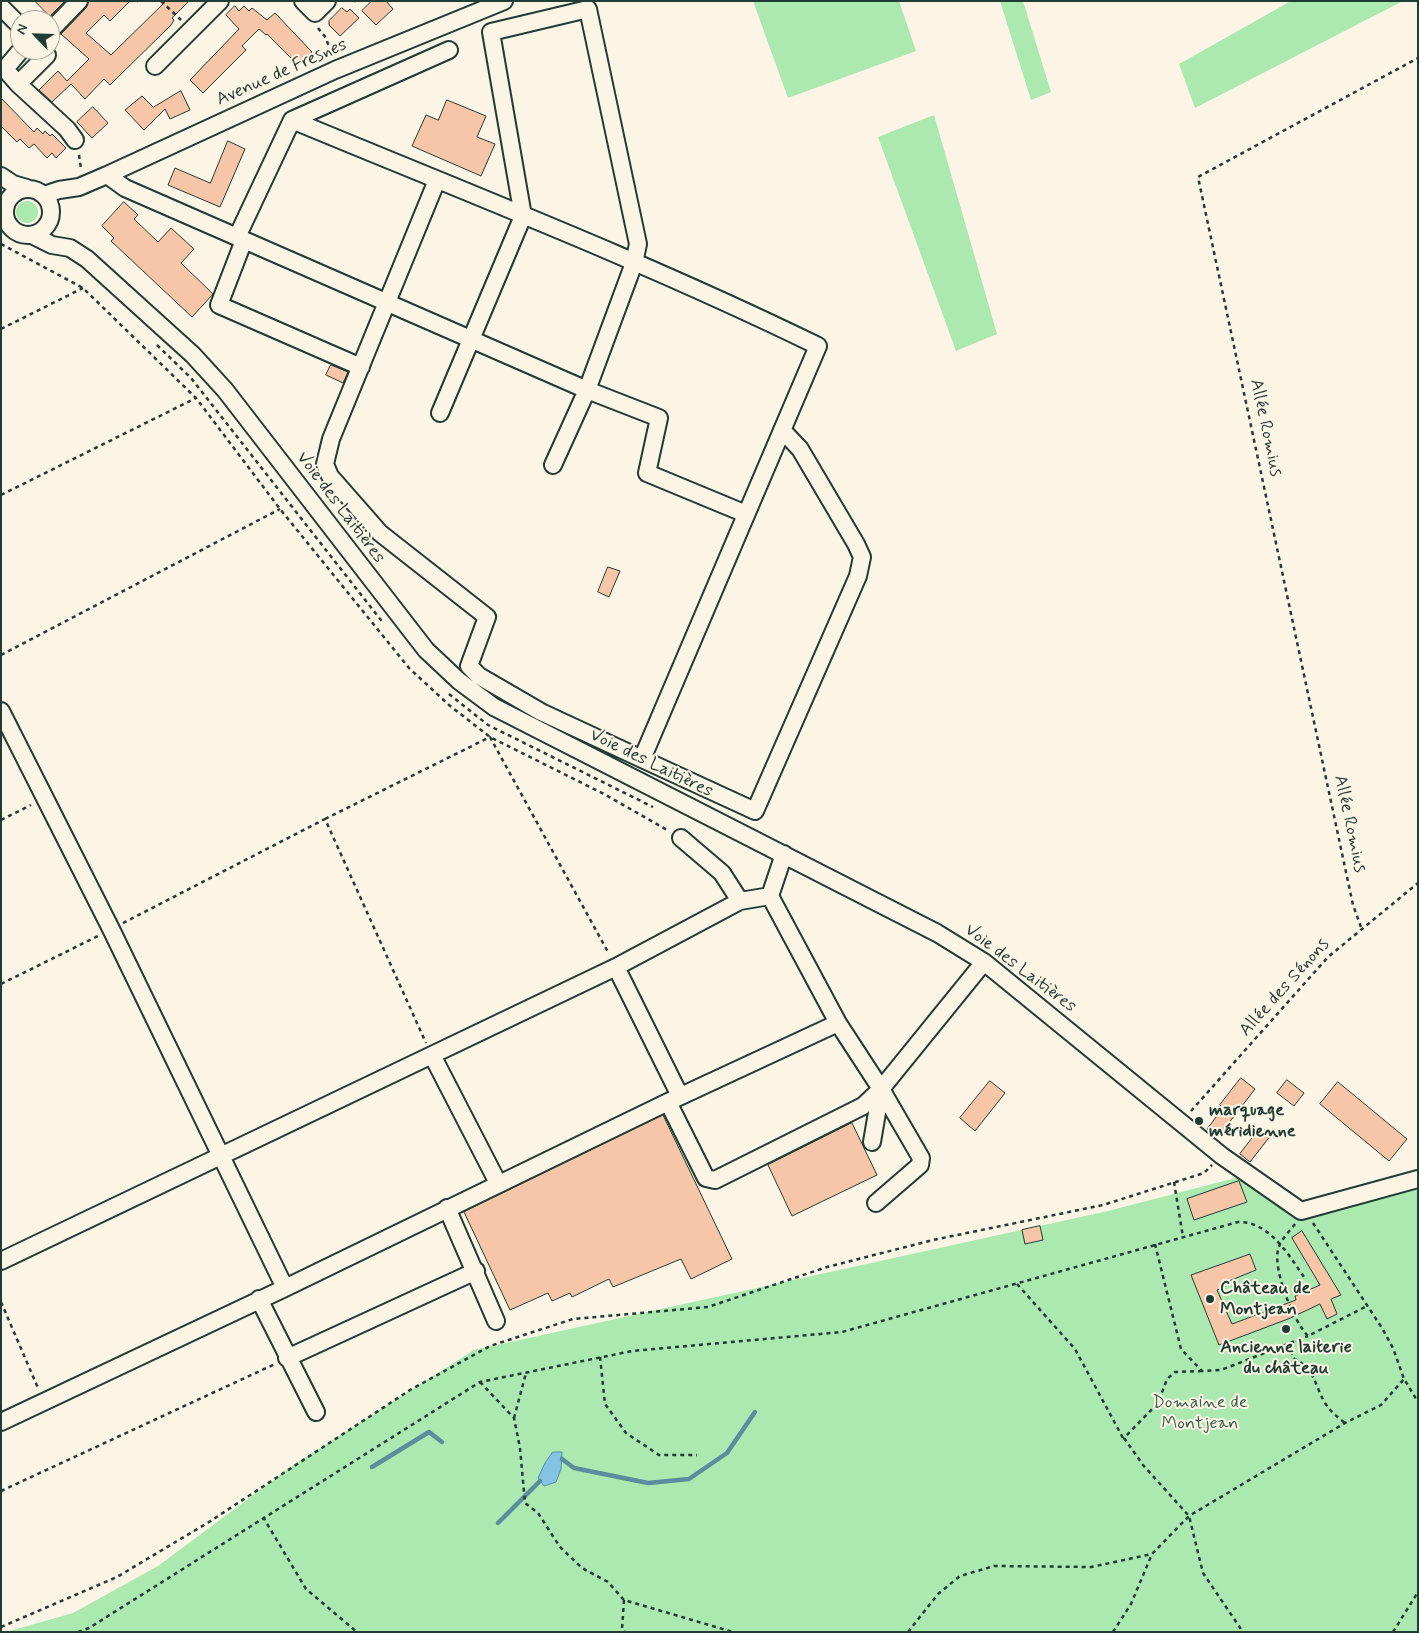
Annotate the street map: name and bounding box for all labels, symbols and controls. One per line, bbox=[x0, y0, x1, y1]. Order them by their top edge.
north arrow bbox=[10, 10, 60, 60]
text: N bbox=[12, 21, 32, 37]
street label: Avenue de Fresnes bbox=[213, 35, 351, 111]
street label: Allée Romius bbox=[1244, 377, 1286, 479]
street label: Voie des Laitières bbox=[291, 448, 389, 568]
street label: Voie des Laitières bbox=[586, 725, 716, 803]
street label: Allée Romius bbox=[1328, 773, 1370, 875]
street label: Voie des Laitières bbox=[960, 920, 1080, 1018]
street label: Allée des Sénons bbox=[1235, 935, 1335, 1041]
place label: marquage méridienne bbox=[1209, 1100, 1296, 1142]
marker: marquage méridienne bbox=[1193, 1115, 1205, 1127]
place label: Château de Montjean bbox=[1220, 1278, 1310, 1320]
marker: Château de Montjean bbox=[1204, 1293, 1216, 1305]
marker: Ancienne laiterie du château bbox=[1280, 1323, 1292, 1335]
place label: Ancienne laiterie du château bbox=[1220, 1337, 1352, 1380]
park label: Domaine de Montjean bbox=[1152, 1392, 1248, 1435]

